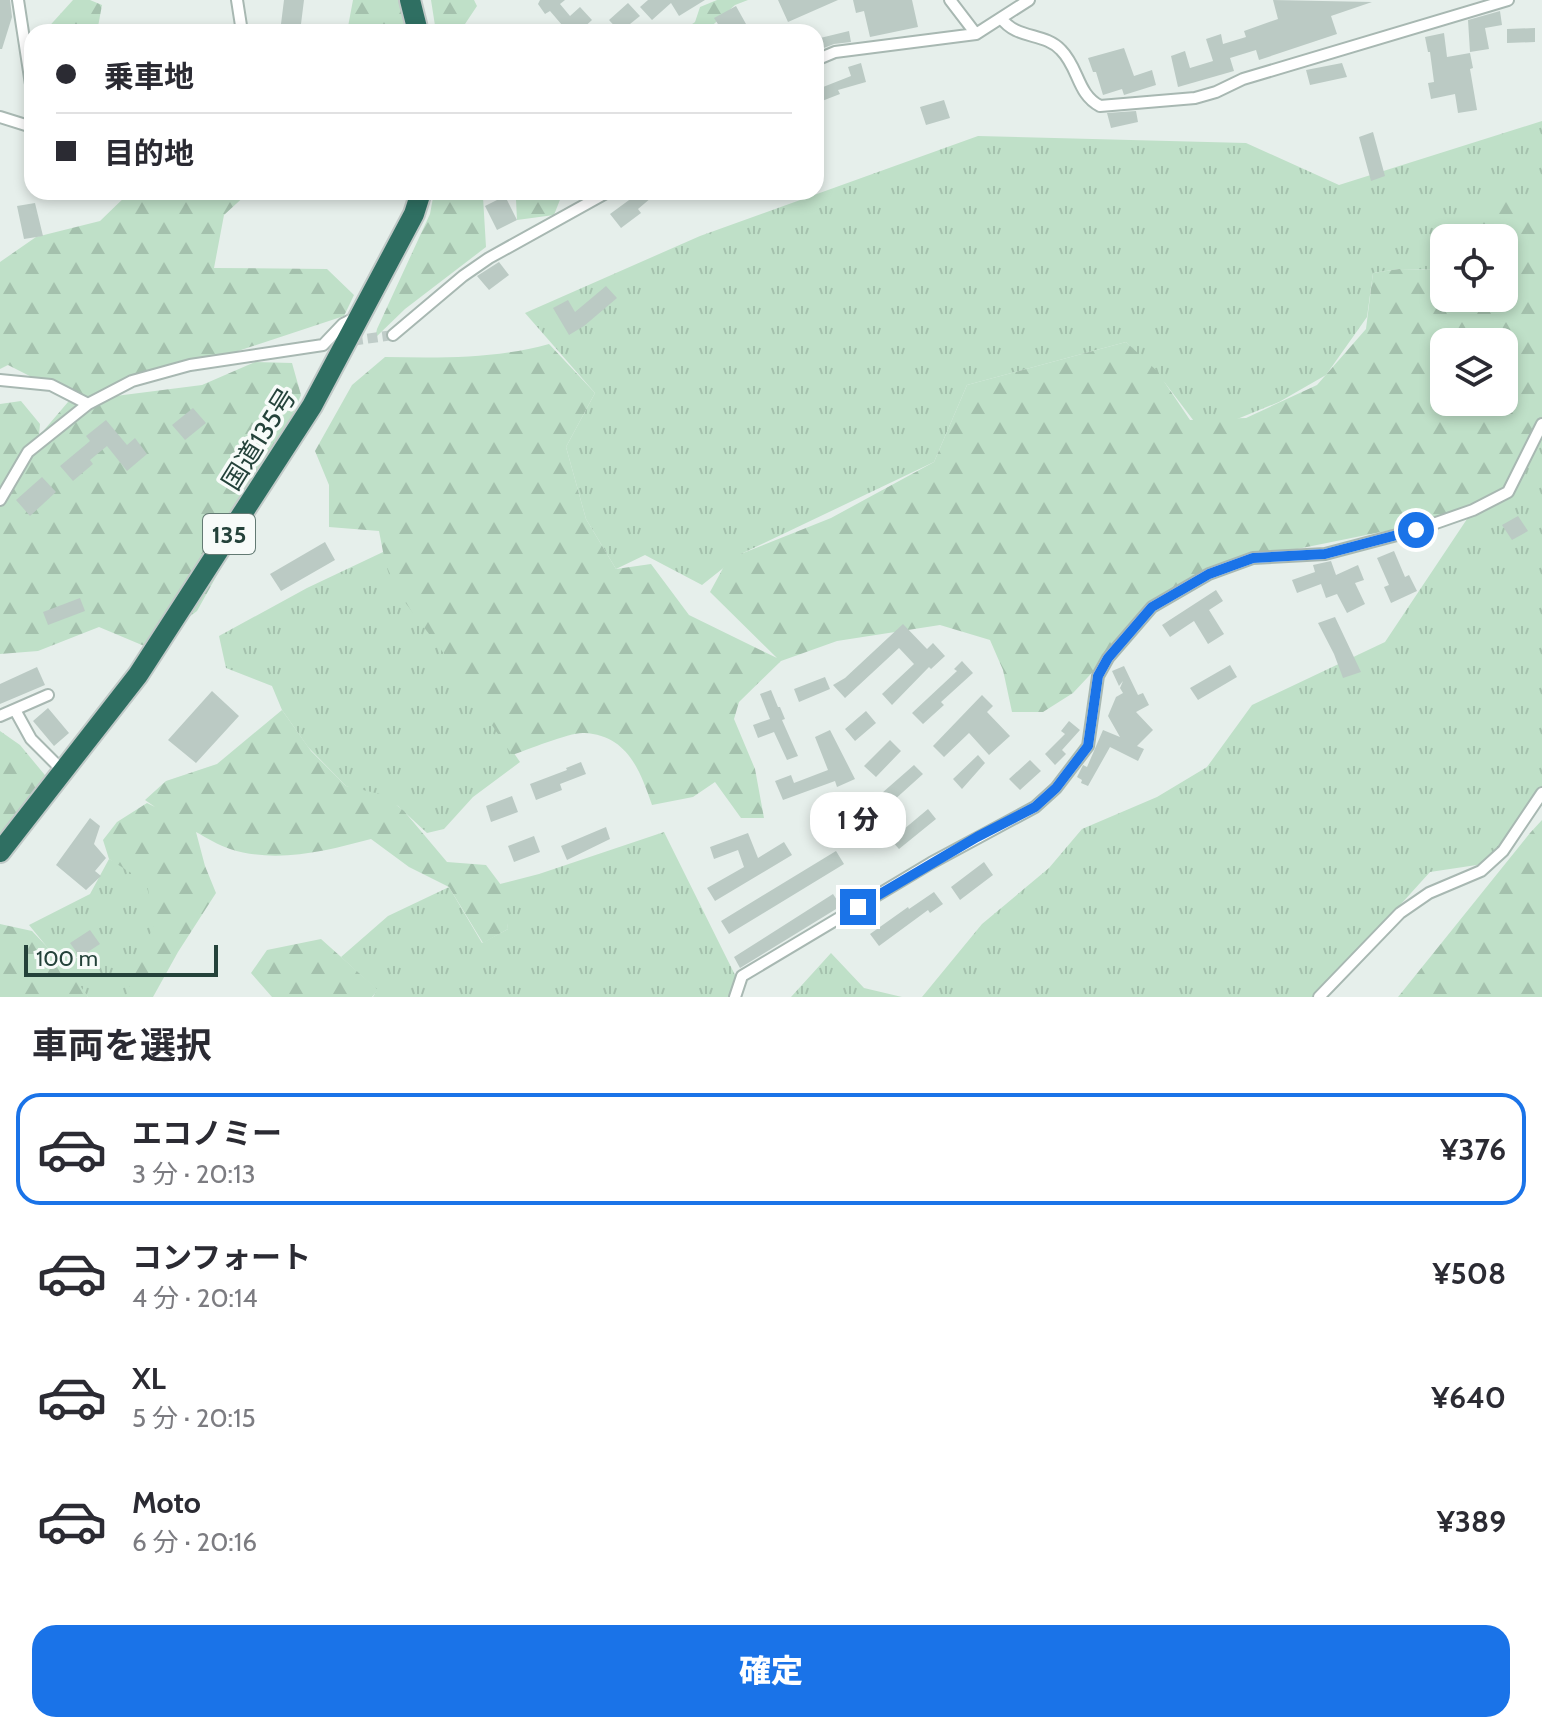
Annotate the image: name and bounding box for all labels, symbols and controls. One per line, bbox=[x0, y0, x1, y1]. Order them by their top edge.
text: 乗車地 bbox=[104, 58, 194, 95]
text: 目的地 bbox=[104, 135, 194, 172]
map controls bbox=[1430, 224, 1518, 416]
button: locate bbox=[1430, 224, 1518, 312]
button: layers bbox=[1430, 328, 1518, 416]
street label: 国道135号 bbox=[215, 382, 303, 496]
route start bbox=[1398, 512, 1434, 548]
road number: 135 bbox=[203, 514, 255, 554]
callout: 1 分 bbox=[810, 791, 906, 847]
text: 1 分 bbox=[837, 804, 879, 836]
route end bbox=[840, 889, 876, 925]
scale bar bbox=[24, 941, 218, 977]
text: 100 m bbox=[36, 945, 98, 972]
text: 車両を選択 bbox=[32, 1023, 212, 1067]
icon: car bbox=[36, 1113, 108, 1185]
text: エコノミー bbox=[132, 1115, 282, 1152]
text: ¥376 bbox=[1440, 1131, 1506, 1168]
text: 3 分 · 20:13 bbox=[132, 1158, 256, 1190]
icon: car bbox=[36, 1237, 108, 1309]
text: コンフォート bbox=[132, 1239, 311, 1276]
text: ¥508 bbox=[1432, 1255, 1506, 1292]
text: 4 分 · 20:14 bbox=[132, 1282, 257, 1314]
text: XL bbox=[132, 1360, 166, 1397]
icon: car bbox=[36, 1361, 108, 1433]
text: ¥640 bbox=[1431, 1379, 1506, 1416]
text: 5 分 · 20:15 bbox=[132, 1402, 256, 1434]
text: Moto bbox=[132, 1484, 201, 1521]
icon: car bbox=[36, 1485, 108, 1557]
text: ¥389 bbox=[1437, 1503, 1506, 1540]
text: 6 分 · 20:16 bbox=[132, 1526, 257, 1558]
button: 確定 bbox=[32, 1625, 1510, 1717]

